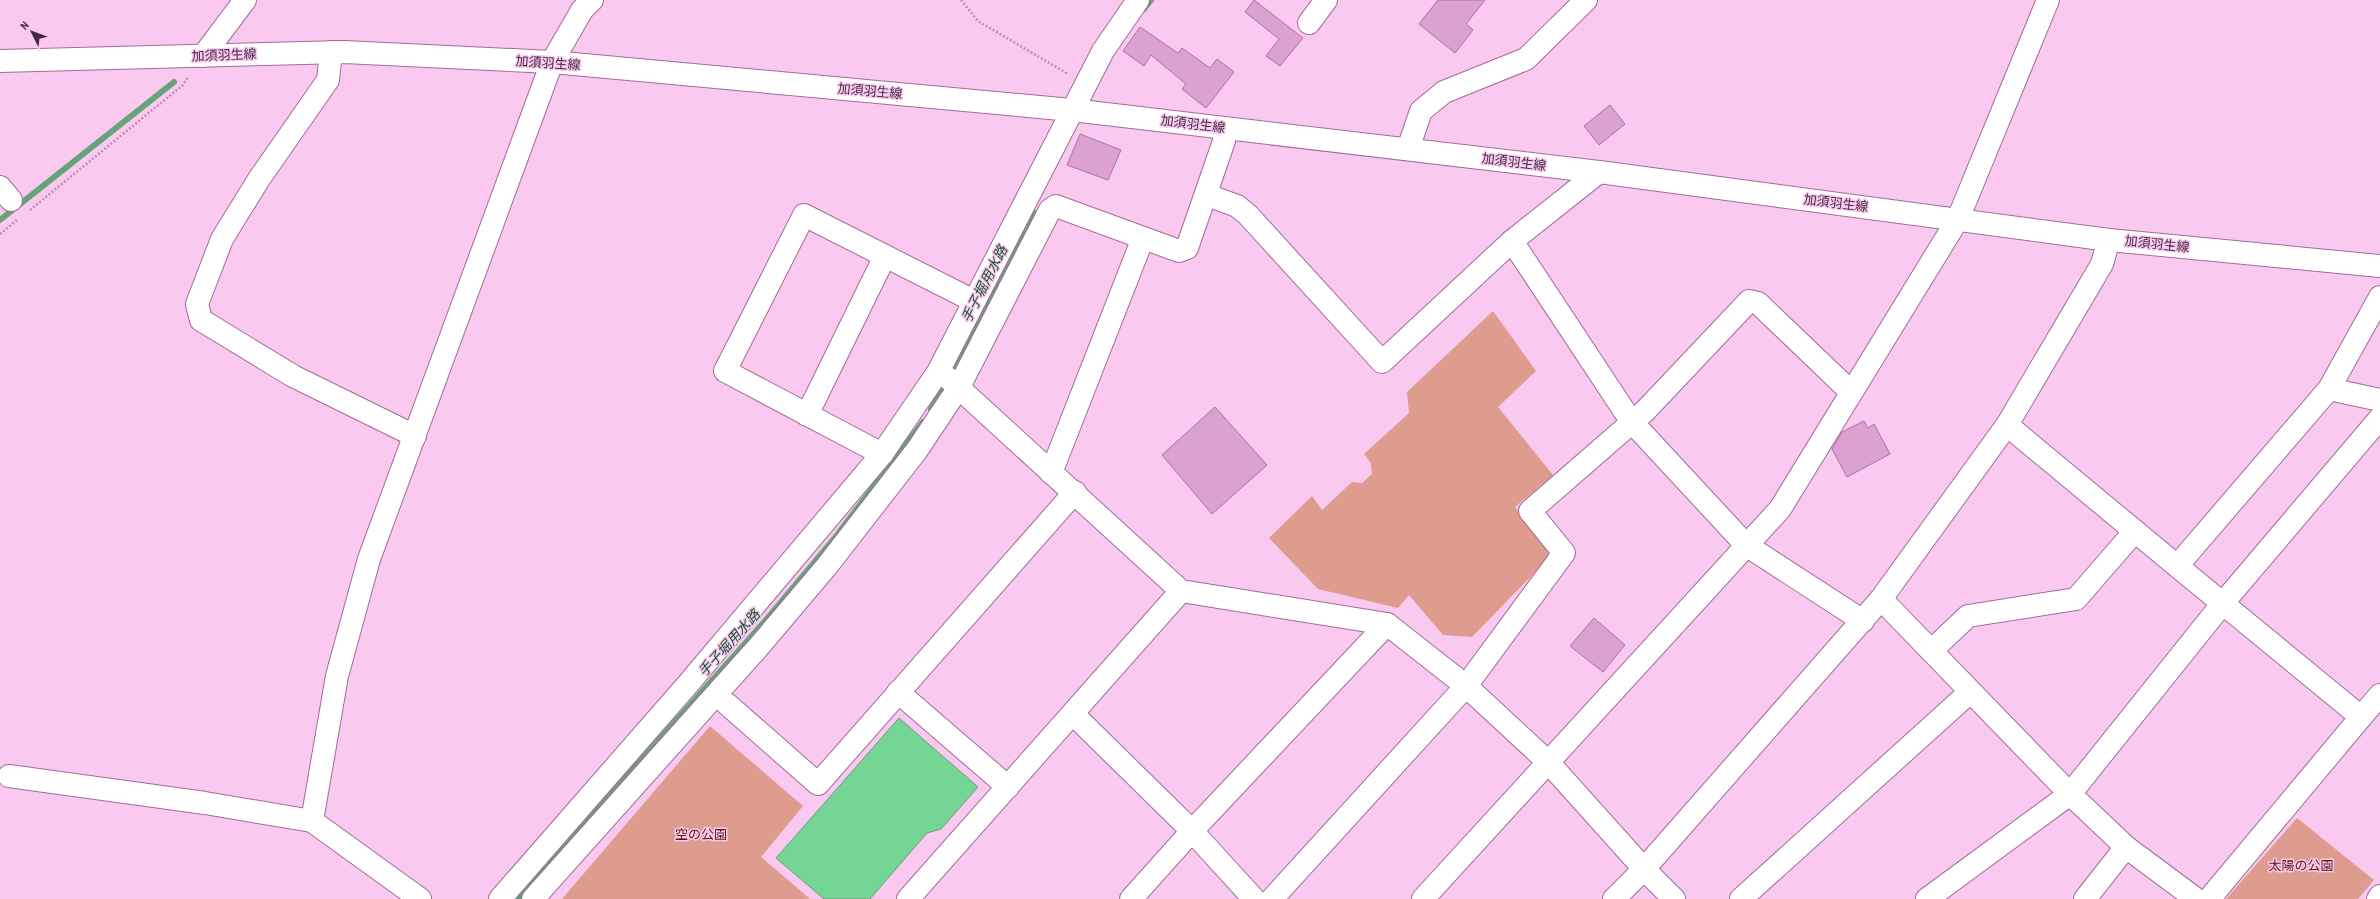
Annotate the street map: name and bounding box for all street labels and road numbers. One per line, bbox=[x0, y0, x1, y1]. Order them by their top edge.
street label: 加須羽生線 bbox=[191, 45, 257, 65]
street label: 加須羽生線 bbox=[515, 52, 581, 74]
street label: 加須羽生線 bbox=[837, 80, 903, 102]
street label: 加須羽生線 bbox=[1160, 112, 1226, 136]
street label: 加須羽生線 bbox=[1481, 150, 1547, 174]
street label: 加須羽生線 bbox=[1803, 191, 1869, 215]
street label: 加須羽生線 bbox=[2124, 232, 2190, 256]

